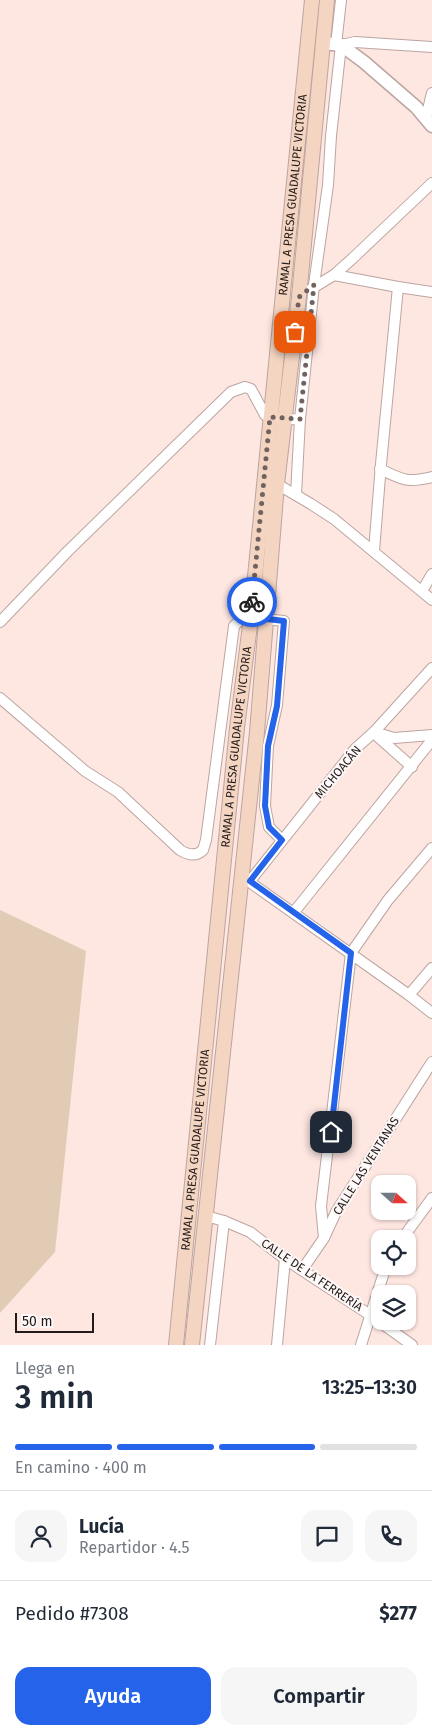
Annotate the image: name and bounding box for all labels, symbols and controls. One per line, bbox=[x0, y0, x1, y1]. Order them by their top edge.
street label: RAMAL A PRESA GUADALUPE VICTORIA bbox=[276, 93, 310, 296]
pin bbox=[274, 311, 316, 353]
icon: bag bbox=[281, 318, 309, 346]
courier bbox=[227, 577, 277, 627]
icon: bike bbox=[238, 588, 266, 616]
street label: RAMAL A PRESA GUADALUPE VICTORIA bbox=[218, 645, 254, 848]
street label: MICHOACÁN bbox=[311, 742, 364, 801]
street label: RAMAL A PRESA GUADALUPE VICTORIA bbox=[178, 1048, 212, 1251]
pin bbox=[310, 1111, 352, 1153]
street label: CALLE LAS VENTANAS bbox=[330, 1114, 402, 1218]
icon: home bbox=[317, 1118, 345, 1146]
north arrow bbox=[371, 1175, 416, 1220]
map controls bbox=[371, 1175, 416, 1330]
button: locate bbox=[371, 1230, 416, 1275]
street label: CALLE DE LA FERRERÍA bbox=[259, 1235, 366, 1314]
button: layers bbox=[371, 1285, 416, 1330]
scale bar bbox=[15, 1310, 94, 1333]
text: 50 m bbox=[22, 1313, 53, 1330]
text: Llega en bbox=[15, 1359, 75, 1378]
text: 13:25–13:30 bbox=[322, 1376, 417, 1399]
text: 3 min bbox=[15, 1378, 94, 1416]
text: En camino · 400 m bbox=[15, 1458, 147, 1477]
button: person bbox=[15, 1510, 67, 1562]
button: chat bbox=[301, 1510, 353, 1562]
button: phone bbox=[365, 1510, 417, 1562]
text: Lucía bbox=[79, 1515, 124, 1538]
text: Repartidor · 4.5 bbox=[79, 1538, 190, 1557]
text: Pedido #7308 bbox=[15, 1602, 129, 1625]
text: $277 bbox=[379, 1602, 417, 1625]
button: Ayuda bbox=[15, 1667, 211, 1725]
button: Compartir bbox=[221, 1667, 417, 1725]

